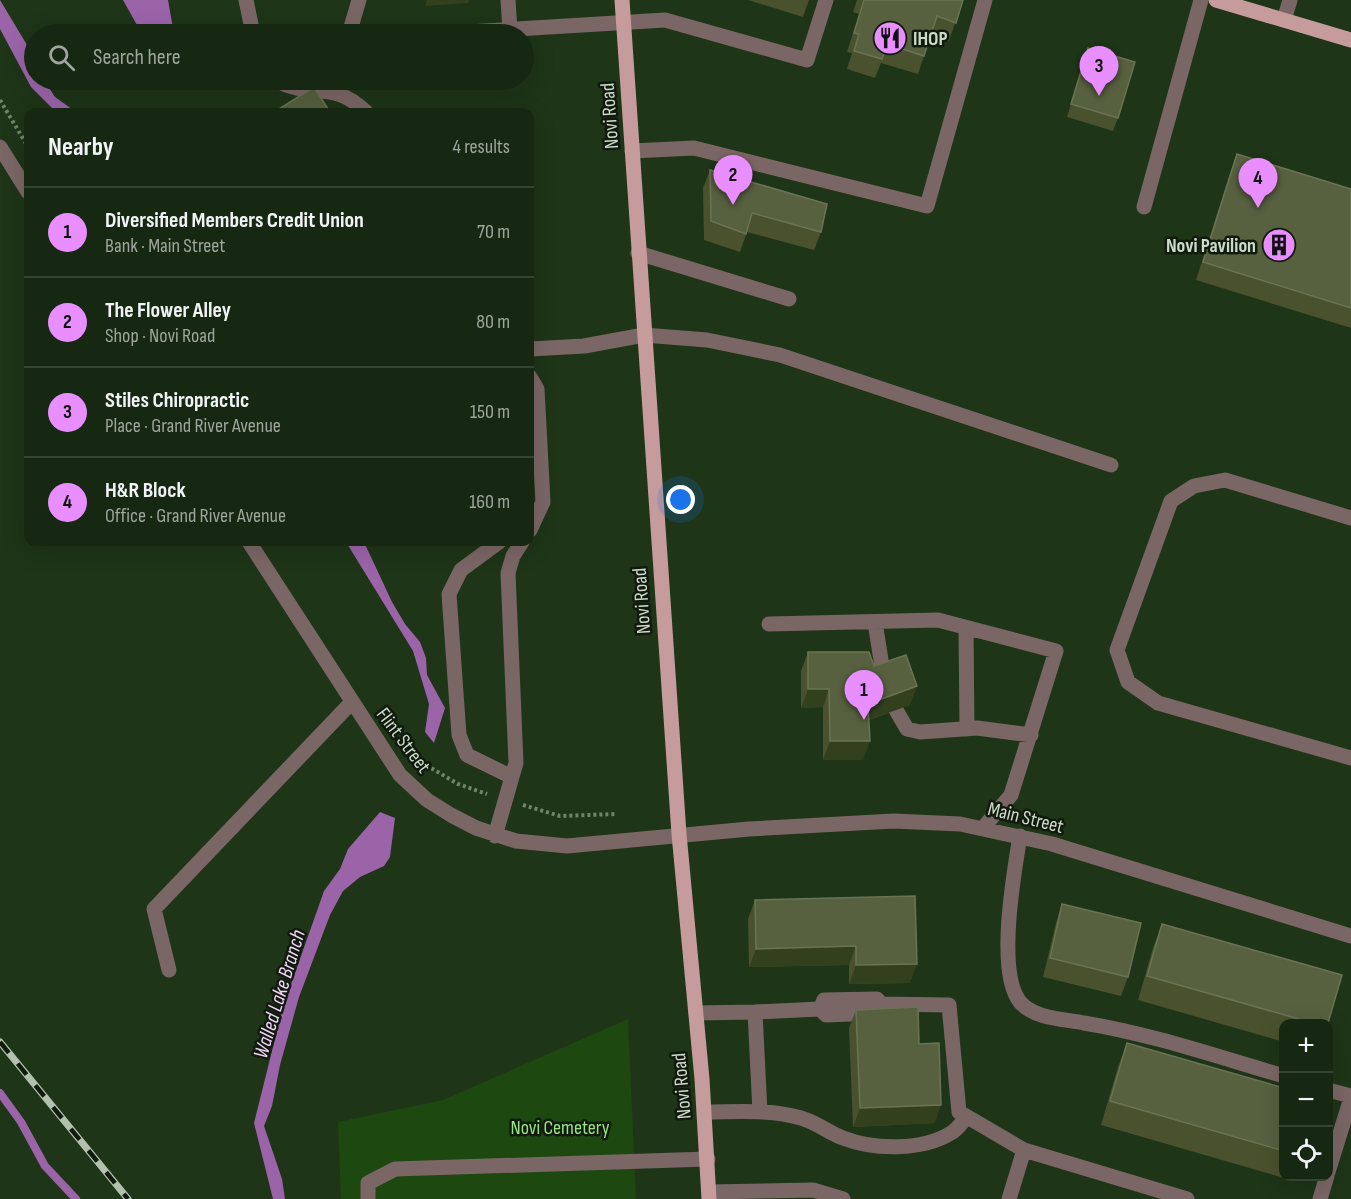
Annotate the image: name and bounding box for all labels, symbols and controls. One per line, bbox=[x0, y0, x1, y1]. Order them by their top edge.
restaurant icon: IHOP bbox=[872, 20, 908, 56]
search box bbox=[24, 24, 534, 90]
place label: IHOP bbox=[913, 27, 948, 51]
icon: search bbox=[45, 41, 78, 74]
text: Search here bbox=[93, 44, 180, 71]
pin: 3 bbox=[1080, 46, 1118, 96]
street label: Novi Road bbox=[596, 82, 624, 150]
text: Nearby bbox=[48, 132, 114, 163]
text: 4 results bbox=[453, 135, 510, 159]
pin: 2 bbox=[714, 156, 752, 205]
pin: 4 bbox=[1238, 158, 1278, 208]
text: Diversified Members Credit Union bbox=[105, 207, 364, 234]
text: 1 bbox=[64, 220, 71, 244]
text: 70 m bbox=[477, 220, 510, 244]
building icon: Novi Pavilion bbox=[1261, 227, 1297, 263]
text: Bank · Main Street bbox=[105, 234, 225, 258]
place label: Novi Pavilion bbox=[1166, 234, 1256, 258]
text: The Flower Alley bbox=[105, 297, 231, 324]
text: 2 bbox=[63, 310, 72, 334]
text: 80 m bbox=[476, 310, 510, 334]
text: Shop · Novi Road bbox=[105, 324, 215, 348]
text: Stiles Chiropractic bbox=[105, 387, 249, 414]
text: 3 bbox=[63, 400, 72, 424]
text: 150 m bbox=[470, 400, 510, 424]
text: Place · Grand River Avenue bbox=[105, 414, 281, 438]
text: H&R Block bbox=[105, 477, 186, 504]
your location bbox=[666, 485, 695, 514]
text: 4 bbox=[63, 490, 72, 514]
text: 160 m bbox=[469, 490, 510, 514]
text: Office · Grand River Avenue bbox=[105, 504, 286, 528]
street label: Novi Road bbox=[628, 567, 656, 635]
pin: 1 bbox=[844, 670, 884, 720]
street label: Flint Street bbox=[371, 703, 436, 778]
street label: Main Street bbox=[985, 797, 1066, 839]
water label: Walled Lake Branch bbox=[248, 927, 311, 1062]
map controls bbox=[1279, 1019, 1333, 1181]
button: + bbox=[1279, 1019, 1333, 1073]
street label: Novi Road bbox=[667, 1052, 697, 1120]
button: − bbox=[1279, 1073, 1333, 1127]
park label: Novi Cemetery bbox=[511, 1116, 610, 1140]
button: locate bbox=[1279, 1127, 1333, 1181]

